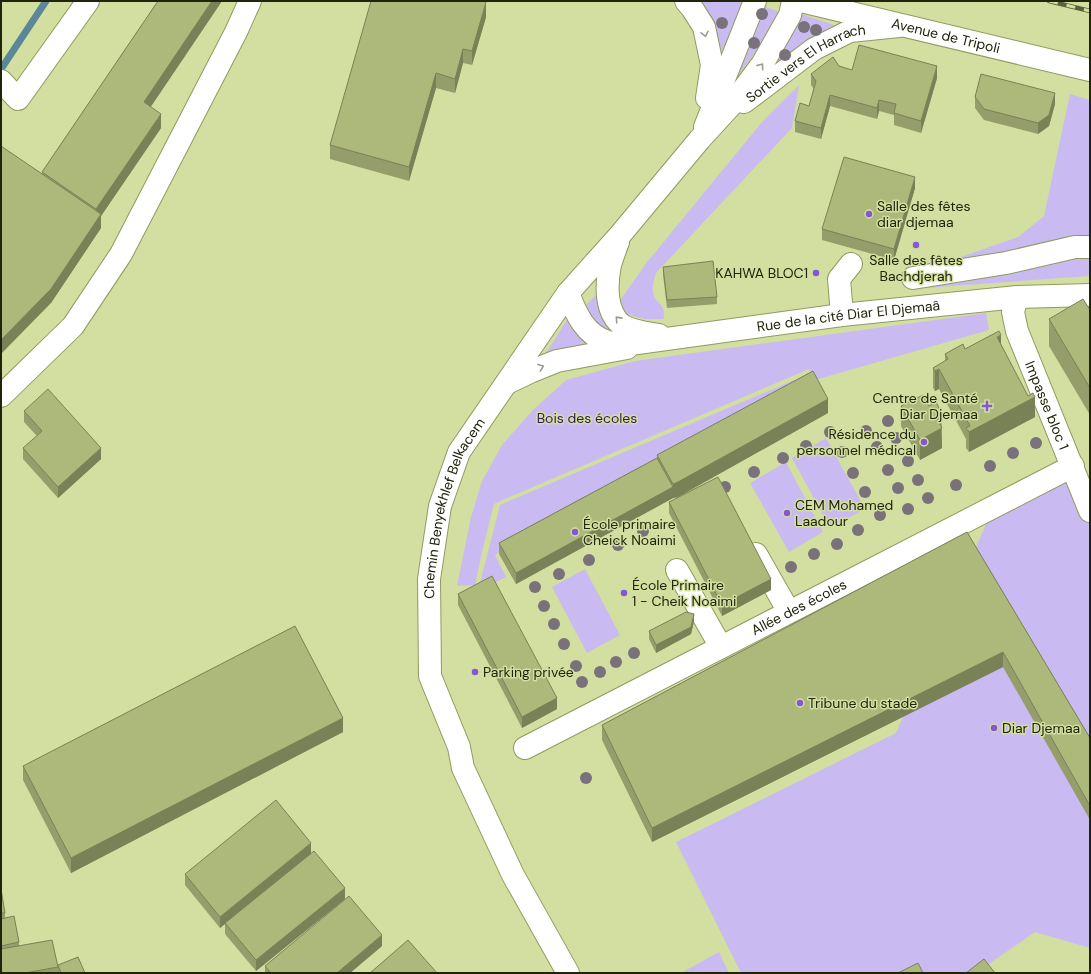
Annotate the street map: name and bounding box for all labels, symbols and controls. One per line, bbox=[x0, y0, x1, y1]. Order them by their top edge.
street label: Avenue de Tripoli bbox=[890, 14, 1002, 57]
street label: Sortie vers El Harrach bbox=[742, 20, 866, 107]
one-way arrow bbox=[701, 31, 709, 37]
one-way arrow bbox=[756, 63, 764, 70]
place label: Salle des fêtes diar djemaa bbox=[877, 197, 971, 231]
marker: Salle des fêtes diar djemaa bbox=[864, 209, 874, 219]
marker: Salle des fêtes Bachdjerah bbox=[911, 240, 921, 250]
place label: Salle des fêtes Bachdjerah bbox=[869, 251, 963, 285]
place label: KAHWA BLOC1 bbox=[715, 264, 808, 282]
marker: KAHWA BLOC1 bbox=[811, 268, 821, 278]
street label: Rue de la cité Diar El Djemaâ bbox=[756, 296, 941, 336]
one-way arrow bbox=[615, 317, 622, 324]
street label: Impasse bloc 1 bbox=[1021, 358, 1073, 452]
one-way arrow bbox=[537, 364, 544, 372]
place label: Centre de Santé Diar Djemaa bbox=[872, 389, 978, 423]
marker: Centre de Santé Diar Djemaa bbox=[981, 400, 993, 412]
park label: Bois des écoles bbox=[537, 409, 637, 427]
street label: Chemin Benyekhlef Belkacem bbox=[420, 414, 489, 599]
place label: Résidence du personnel médical bbox=[797, 425, 916, 459]
marker: Résidence du personnel médical bbox=[919, 437, 929, 447]
place label: CEM Mohamed Laadour bbox=[795, 496, 893, 530]
marker: CEM Mohamed Laadour bbox=[782, 508, 792, 518]
place label: École primaire Cheick Noaimi bbox=[583, 515, 676, 549]
marker: École primaire Cheick Noaimi bbox=[570, 527, 580, 537]
street label: Allée des écoles bbox=[748, 575, 850, 639]
place label: École Primaire 1 - Cheik Noaimi bbox=[632, 576, 736, 610]
marker: École Primaire 1 - Cheik Noaimi bbox=[619, 588, 629, 598]
place label: Parking privée bbox=[483, 663, 574, 681]
marker: Parking privée bbox=[470, 667, 480, 677]
place label: Tribune du stade bbox=[808, 694, 917, 712]
marker: Tribune du stade bbox=[795, 698, 805, 708]
place label: Diar Djemaa bbox=[1002, 719, 1080, 737]
marker: Diar Djemaa bbox=[989, 723, 999, 733]

